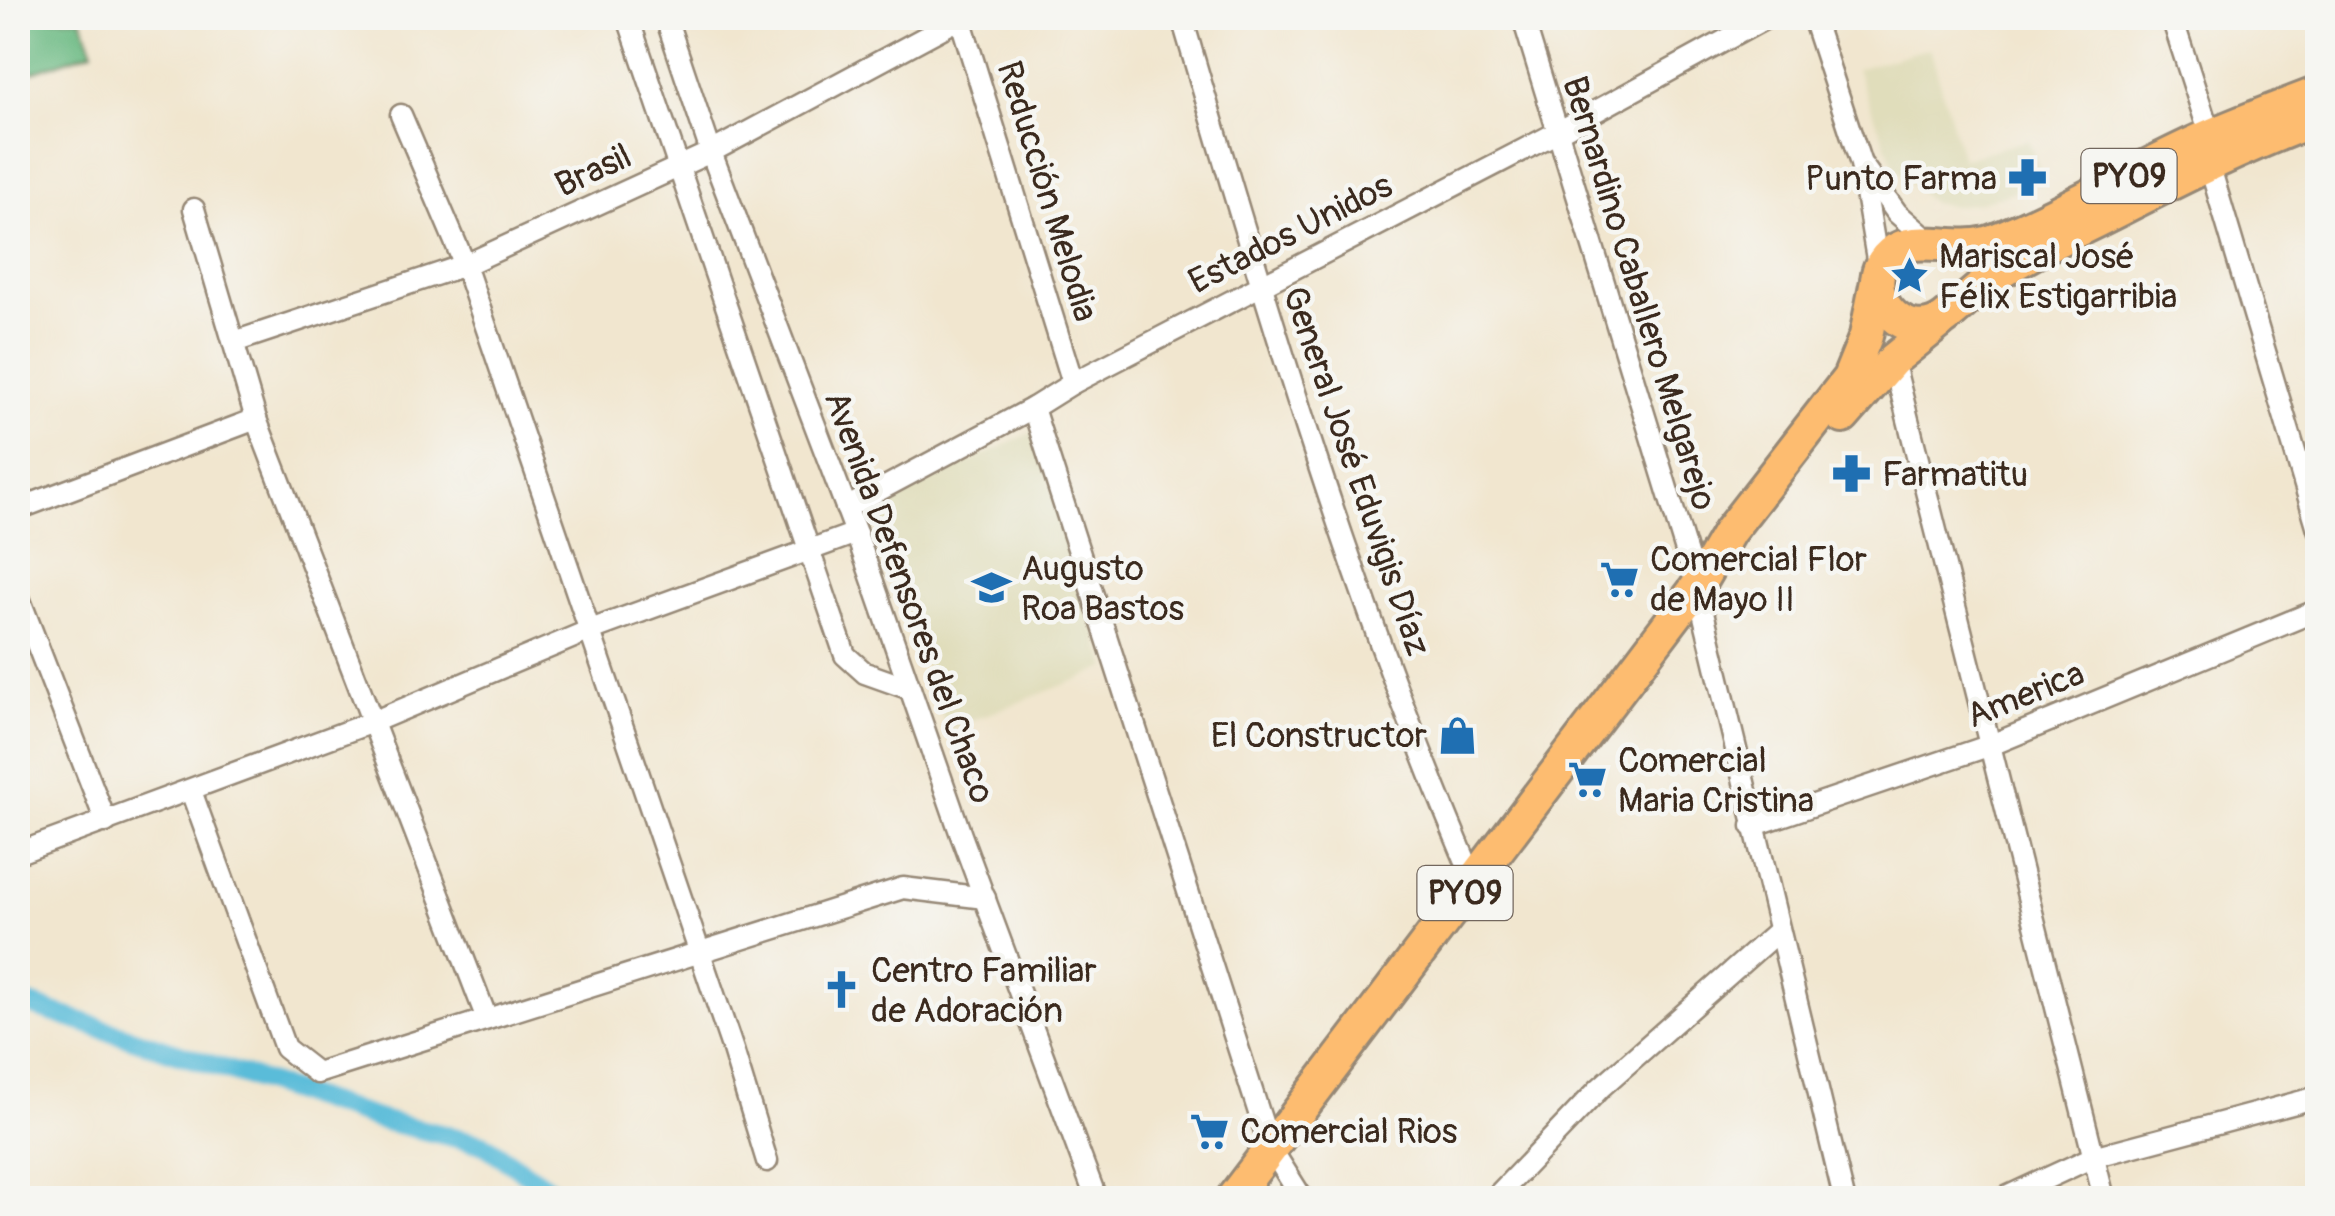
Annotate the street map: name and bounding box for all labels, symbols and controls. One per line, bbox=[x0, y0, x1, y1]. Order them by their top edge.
street label: Reducción Melodia bbox=[987, 56, 1108, 327]
street label: Bernardino Caballero Melgarejo bbox=[1552, 71, 1726, 516]
street label: Brasil bbox=[548, 134, 638, 207]
road number: PY09 bbox=[2082, 149, 2176, 203]
place label: Punto Farma bbox=[1805, 157, 1997, 201]
pharmacy icon: Punto Farma bbox=[2006, 157, 2048, 199]
street label: Estados Unidos bbox=[1181, 164, 1400, 304]
place label: Mariscal José Félix Estigarribia bbox=[1939, 235, 2177, 319]
place icon: Mariscal José Félix Estigarribia bbox=[1888, 255, 1930, 297]
street label: General José Eduvigis Díaz bbox=[1272, 281, 1440, 662]
street label: Avenida Defensores del Chaco bbox=[814, 385, 1004, 809]
pharmacy icon: Farmatitu bbox=[1831, 453, 1873, 495]
place label: Farmatitu bbox=[1882, 453, 2028, 497]
place label: Comercial Flor de Mayo II bbox=[1650, 538, 1868, 622]
place label: Augusto Roa Bastos bbox=[1021, 547, 1185, 631]
supermarket icon: Comercial Flor de Mayo II bbox=[1599, 558, 1641, 600]
school or university icon: Augusto Roa Bastos bbox=[970, 567, 1012, 609]
street label: America bbox=[1960, 651, 2091, 738]
place label: El Constructor bbox=[1211, 714, 1427, 758]
shop icon: El Constructor bbox=[1436, 714, 1478, 756]
place label: Comercial Maria Cristina bbox=[1618, 739, 1814, 823]
supermarket icon: Comercial Maria Cristina bbox=[1567, 759, 1609, 801]
road number: PY09 bbox=[1418, 866, 1512, 920]
place label: Centro Familiar de Adoración bbox=[871, 949, 1097, 1033]
church icon: Centro Familiar de Adoración bbox=[820, 969, 862, 1011]
supermarket icon: Comercial Rios bbox=[1189, 1110, 1231, 1152]
place label: Comercial Rios bbox=[1240, 1110, 1458, 1154]

